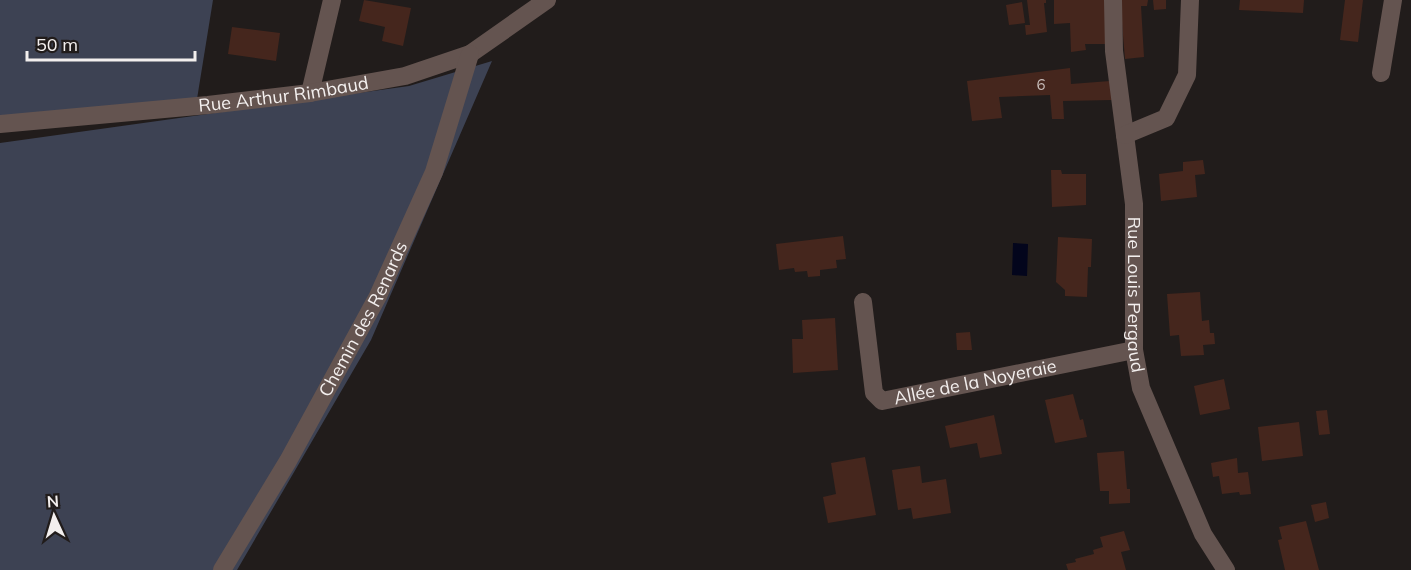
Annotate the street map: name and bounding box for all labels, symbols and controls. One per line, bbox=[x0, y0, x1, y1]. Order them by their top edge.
scale bar bbox=[27, 24, 195, 62]
text: 50 m bbox=[36, 33, 78, 56]
street label: Rue Arthur Rimbaud bbox=[197, 71, 370, 117]
house number: 6 bbox=[1036, 75, 1046, 94]
street label: Rue Louis Pergaud bbox=[1123, 217, 1150, 374]
street label: Chemin des Renards bbox=[313, 238, 412, 401]
street label: Allée de la Noyeraie bbox=[892, 354, 1058, 409]
north arrow bbox=[24, 486, 84, 546]
text: N bbox=[46, 491, 60, 511]

